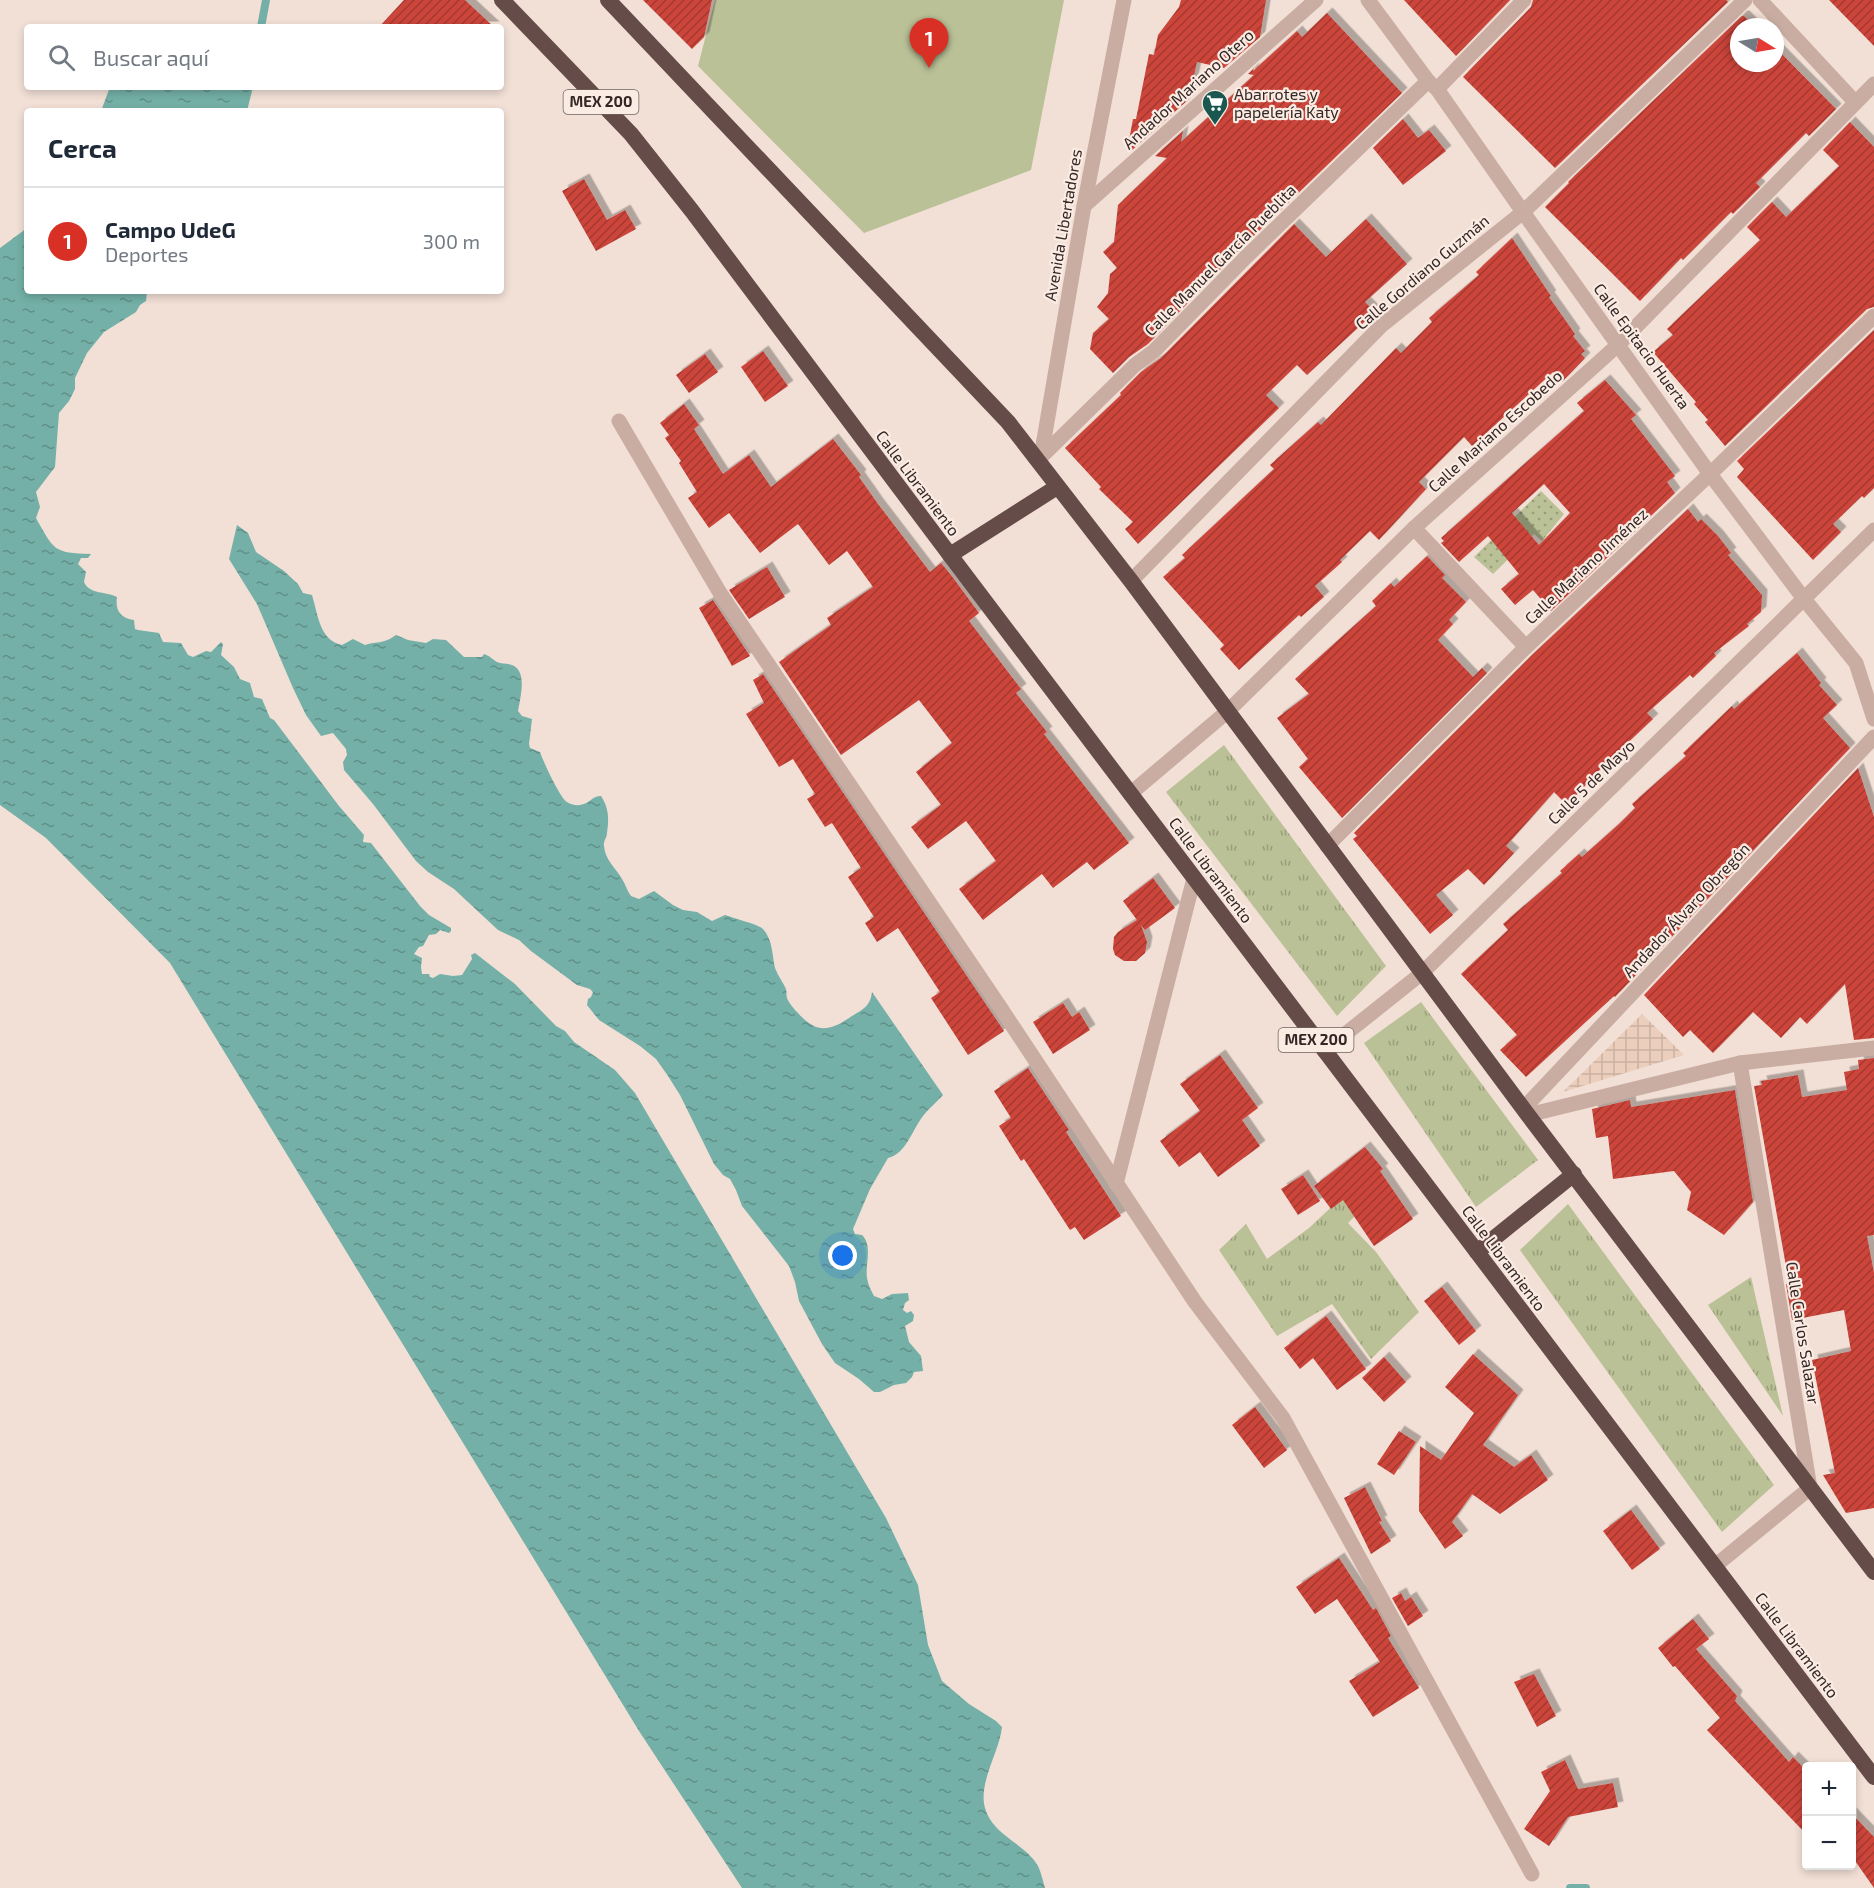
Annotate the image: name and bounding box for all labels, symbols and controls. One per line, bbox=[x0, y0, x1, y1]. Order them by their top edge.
north arrow bbox=[1730, 18, 1784, 72]
pin: 1 bbox=[910, 19, 948, 68]
search box bbox=[24, 24, 504, 90]
street label: Andador Mariano Otero bbox=[1118, 25, 1257, 152]
icon: search bbox=[45, 41, 78, 74]
text: Buscar aquí bbox=[93, 44, 209, 70]
place label: Abarrotes y papelería Katy bbox=[1234, 84, 1339, 121]
supermarket icon: Abarrotes y papelería Katy bbox=[1200, 88, 1230, 126]
road number: MEX 200 bbox=[564, 90, 638, 114]
text: Cerca bbox=[48, 132, 117, 163]
street label: Avenida Libertadores bbox=[1040, 148, 1085, 302]
street label: Calle Manuel García Pueblita bbox=[1140, 180, 1299, 339]
street label: Calle Gordiano Guzmán bbox=[1351, 210, 1492, 333]
text: Campo UdeG bbox=[105, 216, 236, 242]
text: 1 bbox=[63, 229, 72, 253]
text: 300 m bbox=[423, 229, 480, 253]
text: Deportes bbox=[105, 242, 189, 266]
street label: Calle Epitacio Huerta bbox=[1590, 279, 1694, 412]
street label: Calle Mariano Escobedo bbox=[1424, 366, 1565, 496]
street label: Calle Libramiento bbox=[873, 426, 964, 539]
street label: Calle Mariano Jiménez bbox=[1520, 504, 1651, 628]
street label: Calle 5 de Mayo bbox=[1543, 735, 1638, 828]
street label: Calle Libramiento bbox=[1166, 813, 1257, 926]
street label: Andador Álvaro Obregón bbox=[1618, 838, 1753, 981]
road number: MEX 200 bbox=[1278, 1028, 1354, 1052]
street label: Calle Libramiento bbox=[1459, 1201, 1550, 1314]
your location bbox=[828, 1241, 857, 1270]
street label: Calle Carlos Salazar bbox=[1783, 1260, 1824, 1406]
street label: Calle Libramiento bbox=[1752, 1588, 1843, 1701]
map controls bbox=[1802, 1762, 1856, 1870]
button: + bbox=[1802, 1762, 1856, 1816]
button: − bbox=[1802, 1816, 1856, 1870]

